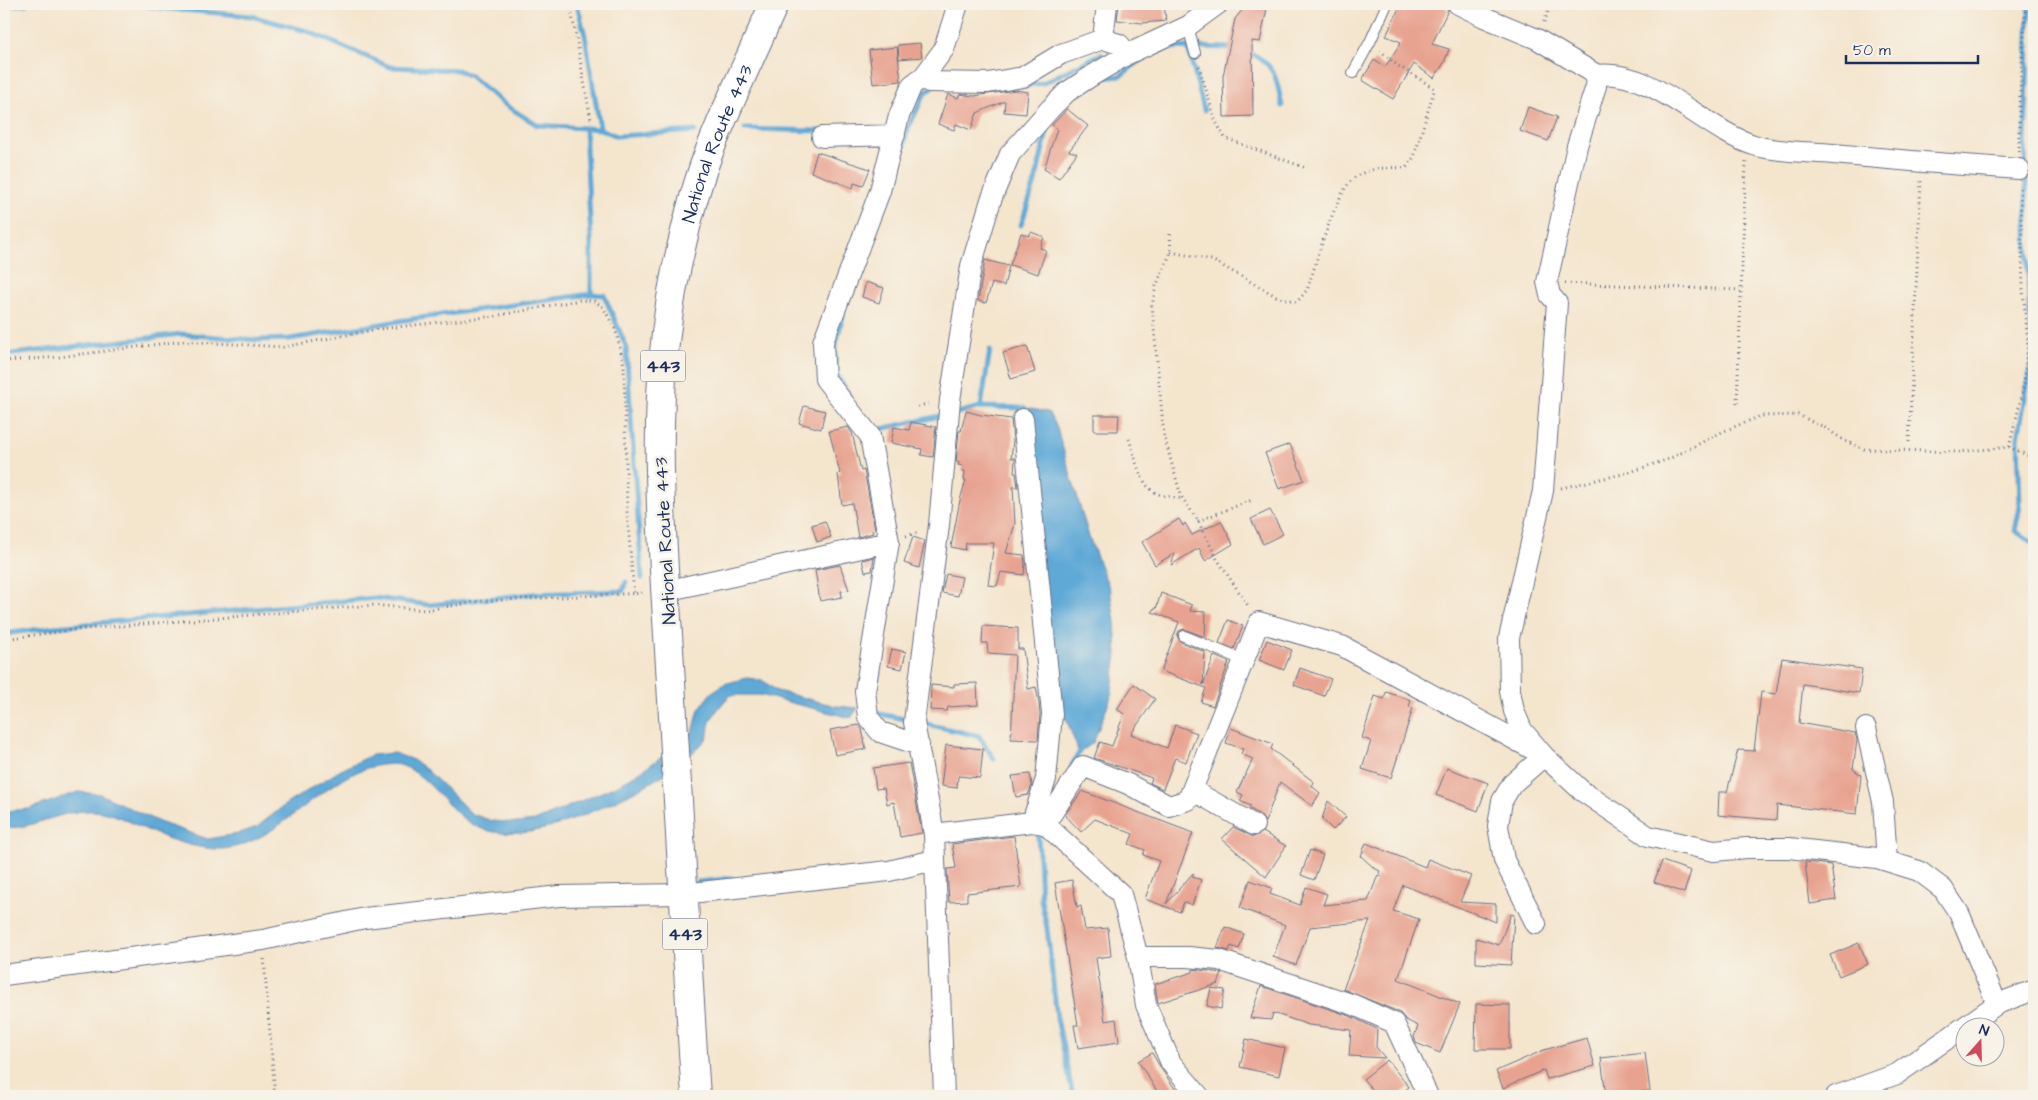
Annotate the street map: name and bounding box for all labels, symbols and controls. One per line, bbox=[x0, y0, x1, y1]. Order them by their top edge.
scale bar bbox=[1846, 32, 1978, 64]
text: 50 m bbox=[1853, 40, 1891, 61]
street label: National Route 443 bbox=[676, 60, 760, 226]
road number: 443 bbox=[640, 351, 686, 382]
street label: National Route 443 bbox=[648, 456, 683, 625]
road number: 443 bbox=[662, 919, 708, 950]
north arrow bbox=[1956, 1018, 2006, 1068]
text: N bbox=[1977, 1020, 1992, 1042]

